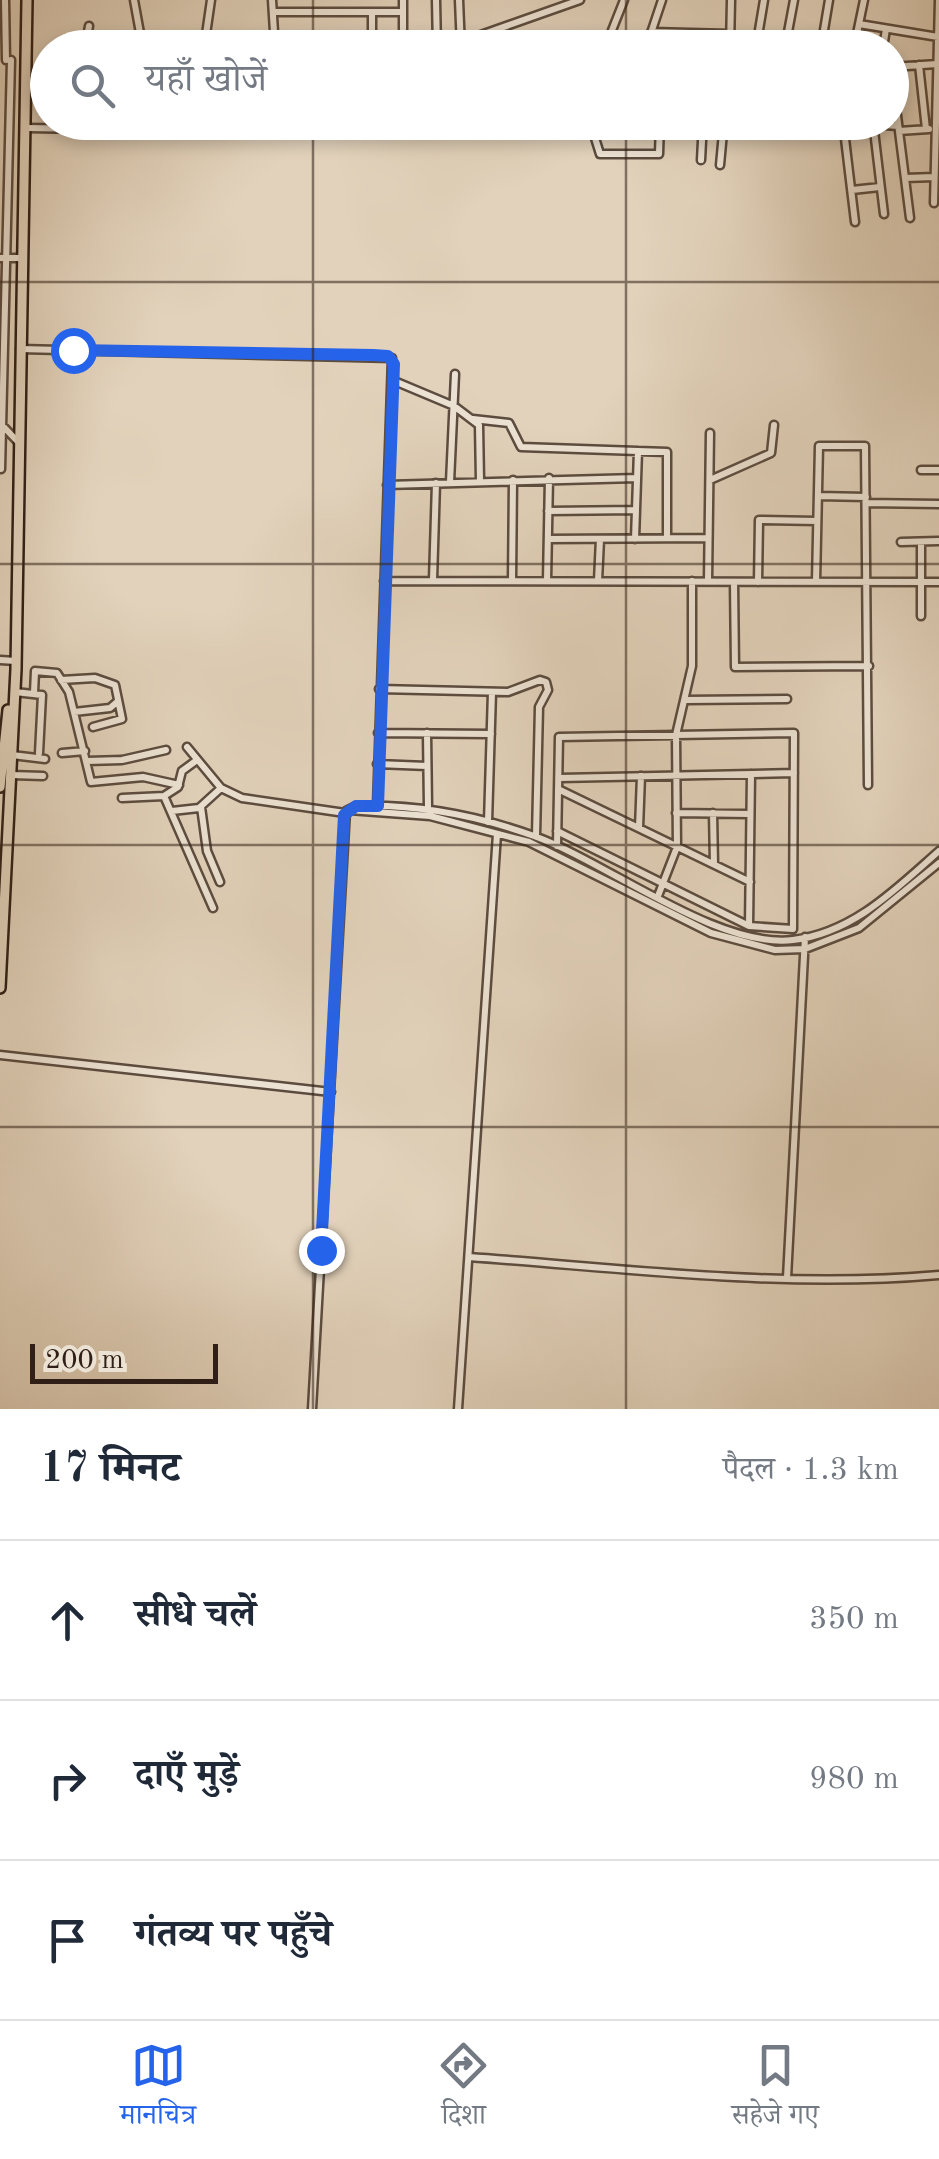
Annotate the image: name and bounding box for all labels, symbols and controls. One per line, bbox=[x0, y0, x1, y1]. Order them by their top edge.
search box bbox=[30, 30, 909, 140]
icon: search bbox=[65, 58, 120, 113]
text: यहाँ खोजें bbox=[145, 62, 267, 100]
route start bbox=[51, 328, 97, 374]
route end bbox=[299, 1228, 345, 1274]
scale bar bbox=[30, 1339, 218, 1384]
text: 200 m bbox=[45, 1347, 124, 1375]
text: 17 मिनट bbox=[40, 1449, 180, 1491]
text: पैदल · 1.3 km bbox=[723, 1455, 899, 1487]
icon: ahead bbox=[40, 1593, 95, 1648]
text: सीधे चलें bbox=[135, 1597, 256, 1635]
text: 350 m bbox=[809, 1604, 899, 1636]
icon: right bbox=[40, 1753, 95, 1808]
text: दाएँ मुड़ें bbox=[135, 1757, 239, 1795]
text: 980 m bbox=[809, 1764, 899, 1796]
icon: arrive bbox=[40, 1913, 95, 1968]
text: गंतव्य पर पहुँचे bbox=[135, 1917, 332, 1955]
tab: मानचित्र bbox=[120, 2038, 196, 2142]
tab: दिशा bbox=[436, 2038, 491, 2142]
tab: सहेजे गए bbox=[731, 2038, 819, 2142]

